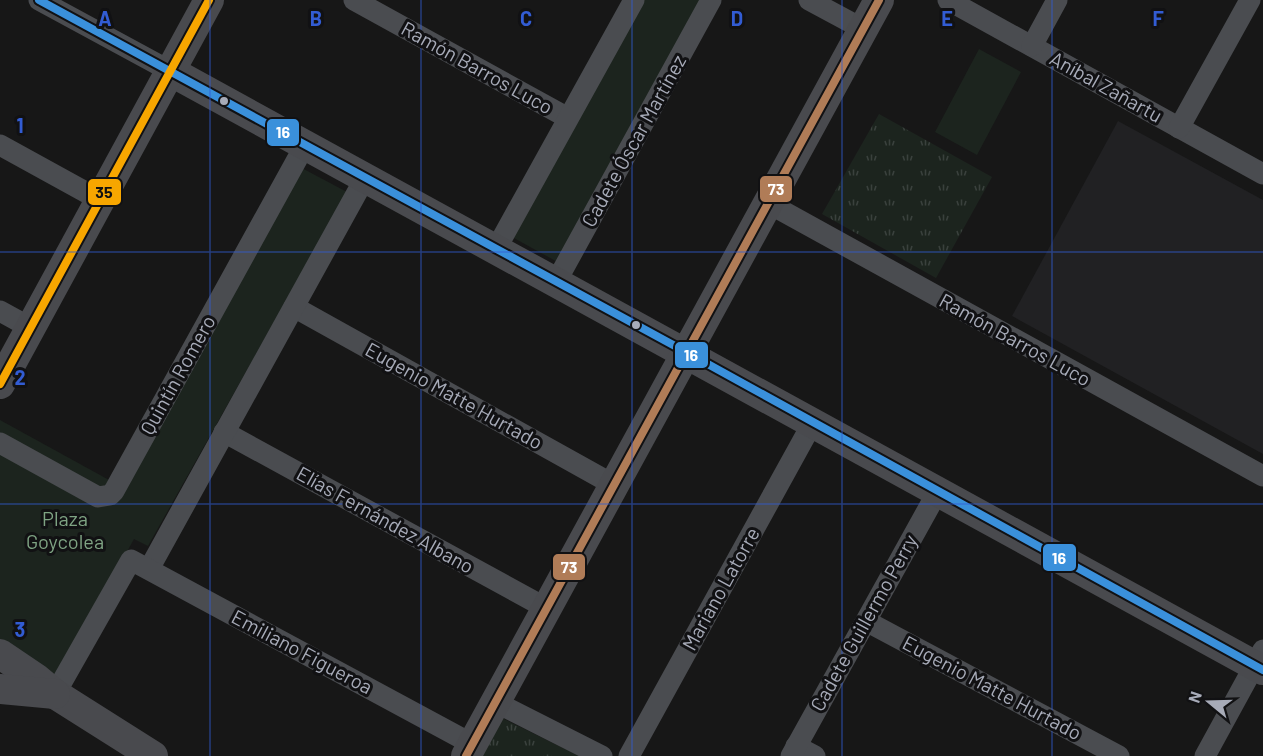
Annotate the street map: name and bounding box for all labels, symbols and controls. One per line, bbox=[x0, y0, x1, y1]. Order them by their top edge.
text: A bbox=[98, 6, 112, 30]
text: B bbox=[310, 6, 322, 30]
text: C bbox=[520, 6, 532, 30]
text: D bbox=[731, 6, 743, 30]
text: E bbox=[941, 6, 953, 30]
text: F bbox=[1152, 6, 1164, 30]
street label: Ramón Barros Luco bbox=[398, 16, 557, 119]
street label: Aníbal Zañartu bbox=[1046, 45, 1167, 127]
street label: Cadete Óscar Martínez bbox=[576, 50, 690, 231]
unlabelled marker bbox=[218, 95, 230, 107]
text: 1 bbox=[16, 113, 24, 137]
line badge: 16 bbox=[266, 118, 300, 147]
text: 16 bbox=[276, 122, 291, 141]
line badge: 73 bbox=[759, 175, 793, 203]
line badge: 35 bbox=[87, 178, 122, 206]
text: 73 bbox=[768, 179, 784, 198]
text: 35 bbox=[95, 182, 113, 201]
street label: Ramón Barros Luco bbox=[936, 288, 1095, 391]
street label: Quintín Romero bbox=[134, 311, 220, 438]
unlabelled marker bbox=[630, 319, 642, 331]
street label: Eugenio Matte Hurtado bbox=[362, 336, 547, 454]
line badge: 16 bbox=[674, 341, 709, 369]
text: 16 bbox=[684, 345, 699, 364]
text: 2 bbox=[14, 365, 26, 389]
street label: Elías Fernández Albano bbox=[293, 460, 478, 578]
park label: Plaza Goycolea bbox=[26, 506, 104, 553]
street label: Mariano Latorre bbox=[676, 523, 764, 654]
street label: Cadete Guillermo Perry bbox=[805, 530, 922, 715]
line badge: 16 bbox=[1042, 543, 1077, 572]
text: 16 bbox=[1052, 548, 1067, 567]
line badge: 73 bbox=[552, 553, 586, 581]
text: 73 bbox=[561, 557, 577, 576]
street label: Emiliano Figueroa bbox=[228, 604, 377, 698]
text: 3 bbox=[15, 617, 25, 641]
street label: Eugenio Matte Hurtado bbox=[899, 630, 1086, 744]
north arrow bbox=[1179, 672, 1239, 732]
text: N bbox=[1184, 689, 1205, 705]

